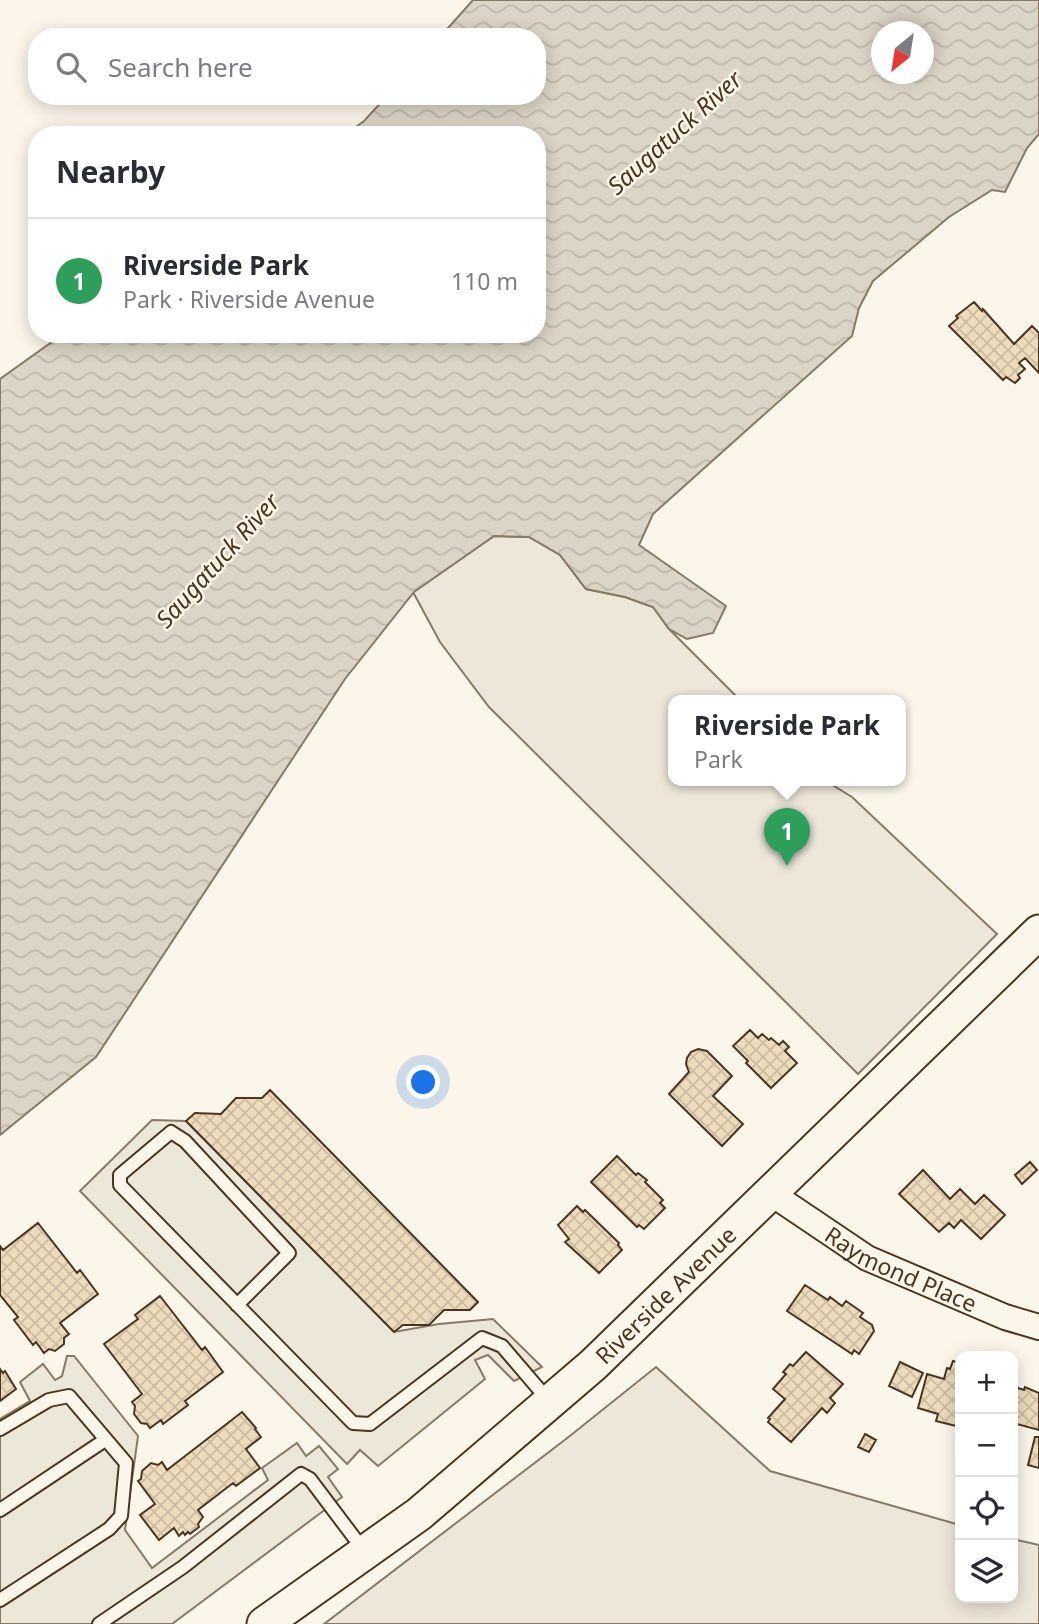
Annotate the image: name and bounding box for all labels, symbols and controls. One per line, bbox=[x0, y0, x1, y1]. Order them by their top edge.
north arrow bbox=[871, 21, 934, 84]
search box bbox=[28, 28, 546, 105]
icon: search bbox=[52, 48, 90, 86]
text: Search here bbox=[108, 49, 253, 85]
water label: Saugatuck River bbox=[600, 62, 750, 201]
text: Nearby bbox=[56, 151, 165, 192]
text: Riverside Park bbox=[123, 247, 309, 283]
text: 1 bbox=[72, 265, 86, 297]
text: 110 m bbox=[451, 265, 518, 297]
text: Park · Riverside Avenue bbox=[123, 283, 375, 315]
water label: Saugatuck River bbox=[148, 484, 287, 634]
popup bbox=[668, 695, 906, 786]
text: Riverside Park bbox=[694, 707, 880, 743]
text: Park bbox=[694, 743, 743, 775]
pin: 1 bbox=[764, 808, 810, 866]
your location bbox=[406, 1065, 440, 1099]
street label: Raymond Place bbox=[819, 1218, 982, 1319]
street label: Riverside Avenue bbox=[588, 1219, 743, 1371]
map controls bbox=[955, 1351, 1018, 1603]
button: + bbox=[955, 1351, 1018, 1414]
button: − bbox=[955, 1414, 1018, 1477]
button: locate bbox=[955, 1477, 1018, 1540]
button: layers bbox=[955, 1540, 1018, 1603]

